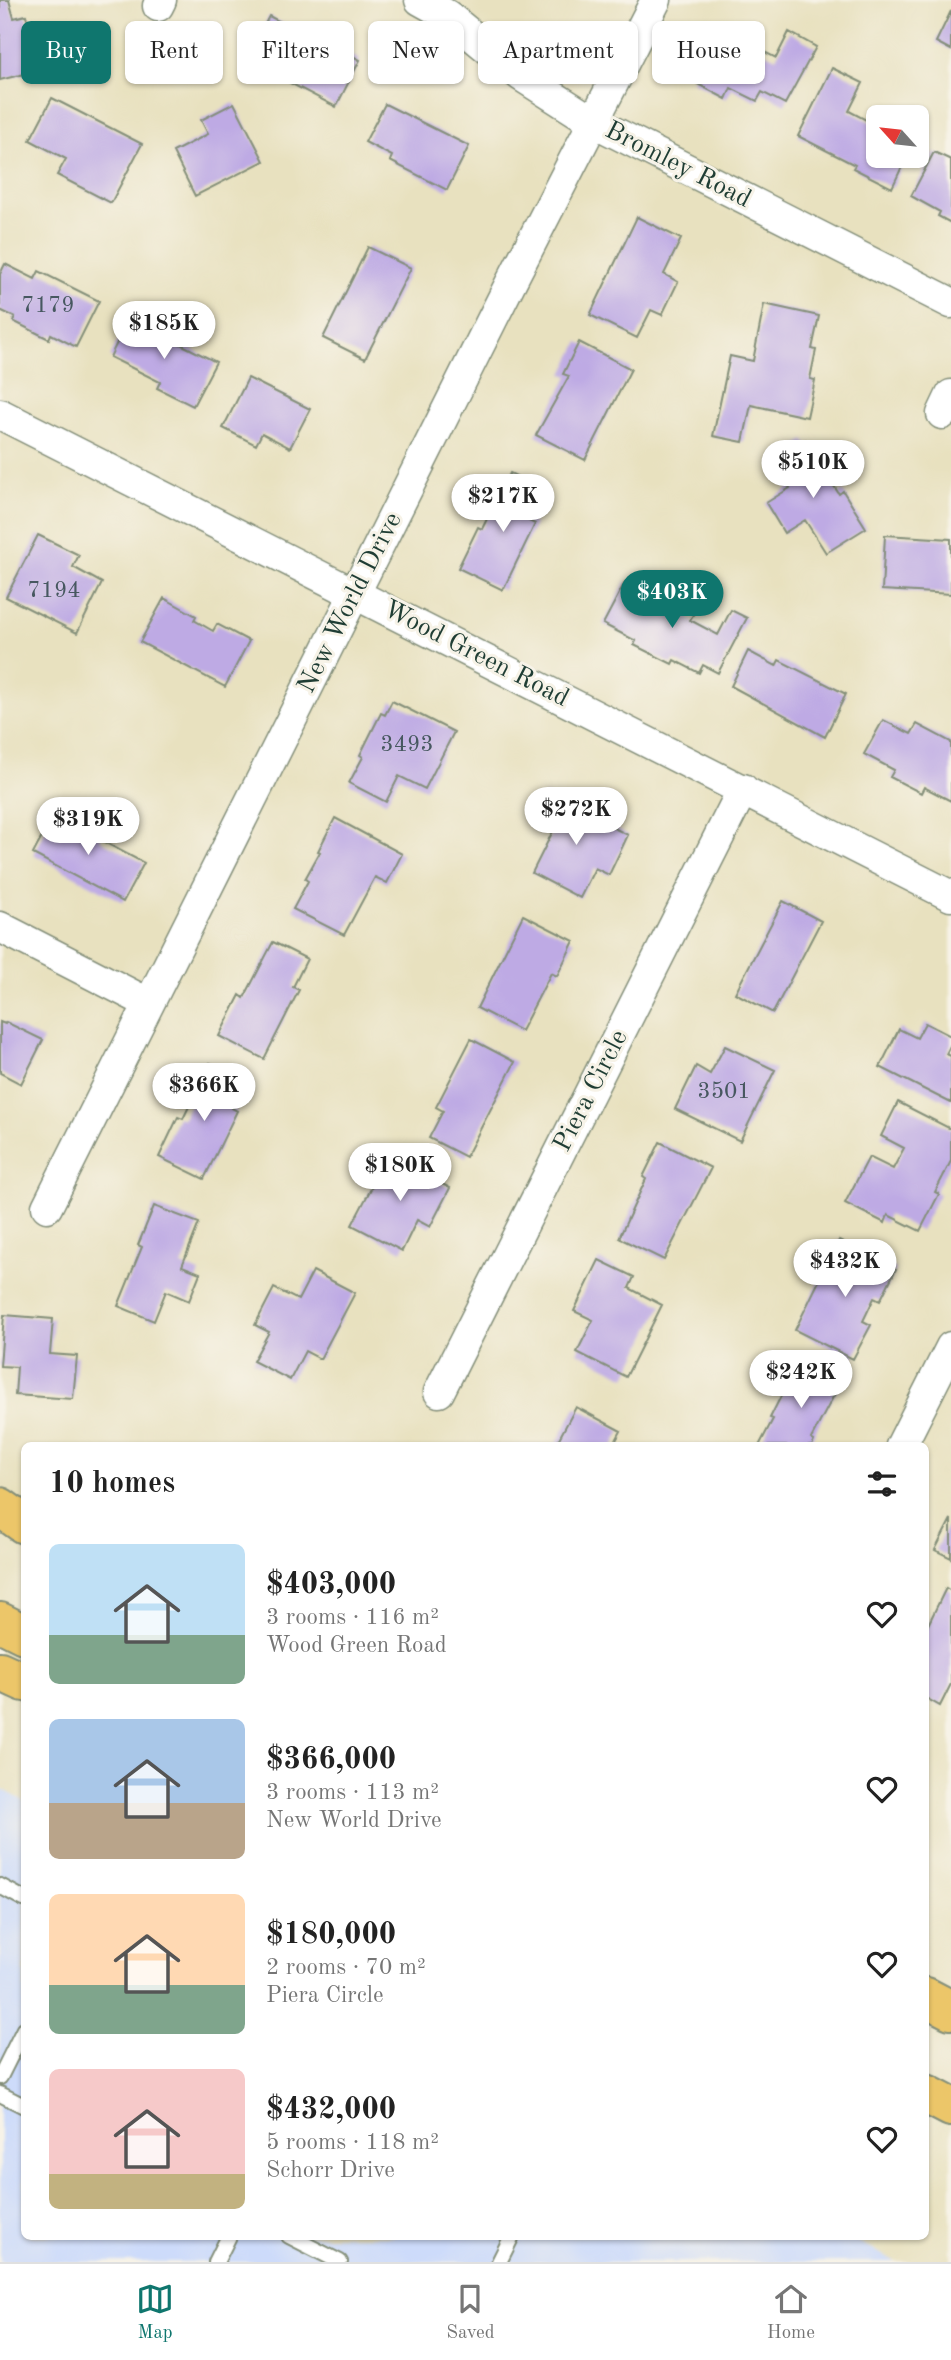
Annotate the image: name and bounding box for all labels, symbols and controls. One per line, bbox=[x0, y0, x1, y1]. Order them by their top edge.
chip: Buy bbox=[21, 21, 111, 84]
chip: Rent bbox=[125, 21, 223, 84]
chip: Filters bbox=[237, 21, 354, 84]
chip: New bbox=[368, 21, 464, 84]
chip: Apartment bbox=[478, 21, 638, 84]
chip: House bbox=[652, 21, 765, 84]
north arrow bbox=[866, 105, 929, 168]
map controls bbox=[866, 105, 929, 168]
street label: Bromley Road bbox=[601, 117, 755, 213]
house number: 7179 bbox=[21, 294, 75, 317]
pin: $185K bbox=[115, 302, 213, 361]
text: $185K bbox=[128, 312, 200, 335]
pin: $510K bbox=[764, 440, 862, 500]
text: $510K bbox=[777, 451, 849, 474]
pin: $217K bbox=[454, 475, 552, 534]
text: $217K bbox=[467, 485, 539, 508]
street label: New World Drive bbox=[293, 509, 407, 697]
pin: $403K bbox=[623, 570, 721, 630]
house number: 7194 bbox=[27, 579, 81, 602]
text: $403K bbox=[636, 581, 708, 604]
street label: Wood Green Road bbox=[379, 596, 573, 712]
house number: 3493 bbox=[380, 733, 434, 756]
pin: $272K bbox=[527, 788, 625, 847]
pin: $319K bbox=[39, 798, 137, 857]
text: $272K bbox=[540, 798, 612, 821]
text: $319K bbox=[52, 808, 124, 831]
street label: Piera Circle bbox=[549, 1026, 633, 1156]
pin: $366K bbox=[155, 1064, 253, 1123]
text: $366K bbox=[168, 1074, 240, 1097]
house number: 3501 bbox=[697, 1080, 751, 1103]
pin: $180K bbox=[351, 1144, 449, 1203]
text: $180K bbox=[364, 1154, 436, 1177]
pin: $432K bbox=[796, 1240, 894, 1299]
text: $432K bbox=[809, 1250, 881, 1273]
pin: $242K bbox=[752, 1350, 850, 1410]
text: $242K bbox=[765, 1361, 837, 1384]
icon: filters bbox=[863, 1465, 901, 1503]
text: 10 homes bbox=[49, 1469, 175, 1499]
text: $403,000 bbox=[266, 1570, 396, 1600]
icon: home bbox=[105, 1572, 189, 1656]
icon: heart bbox=[863, 1595, 901, 1633]
text: 3 rooms · 116 m² bbox=[266, 1606, 439, 1629]
text: Wood Green Road bbox=[266, 1634, 447, 1657]
text: $366,000 bbox=[266, 1745, 396, 1775]
icon: home bbox=[105, 1747, 189, 1831]
icon: heart bbox=[863, 1770, 901, 1808]
text: 3 rooms · 113 m² bbox=[266, 1781, 439, 1804]
text: New World Drive bbox=[266, 1809, 442, 1832]
text: $180,000 bbox=[266, 1920, 396, 1950]
icon: home bbox=[105, 1922, 189, 2006]
icon: heart bbox=[863, 1945, 901, 1983]
text: 2 rooms · 70 m² bbox=[266, 1956, 426, 1979]
text: Piera Circle bbox=[266, 1984, 384, 2007]
text: $432,000 bbox=[266, 2095, 396, 2125]
icon: home bbox=[105, 2097, 189, 2181]
icon: heart bbox=[863, 2120, 901, 2158]
text: 5 rooms · 118 m² bbox=[266, 2131, 439, 2154]
text: Schorr Drive bbox=[266, 2159, 395, 2182]
tab: Map bbox=[136, 2280, 174, 2345]
tab: Saved bbox=[446, 2280, 495, 2345]
tab: Home bbox=[767, 2280, 815, 2345]

